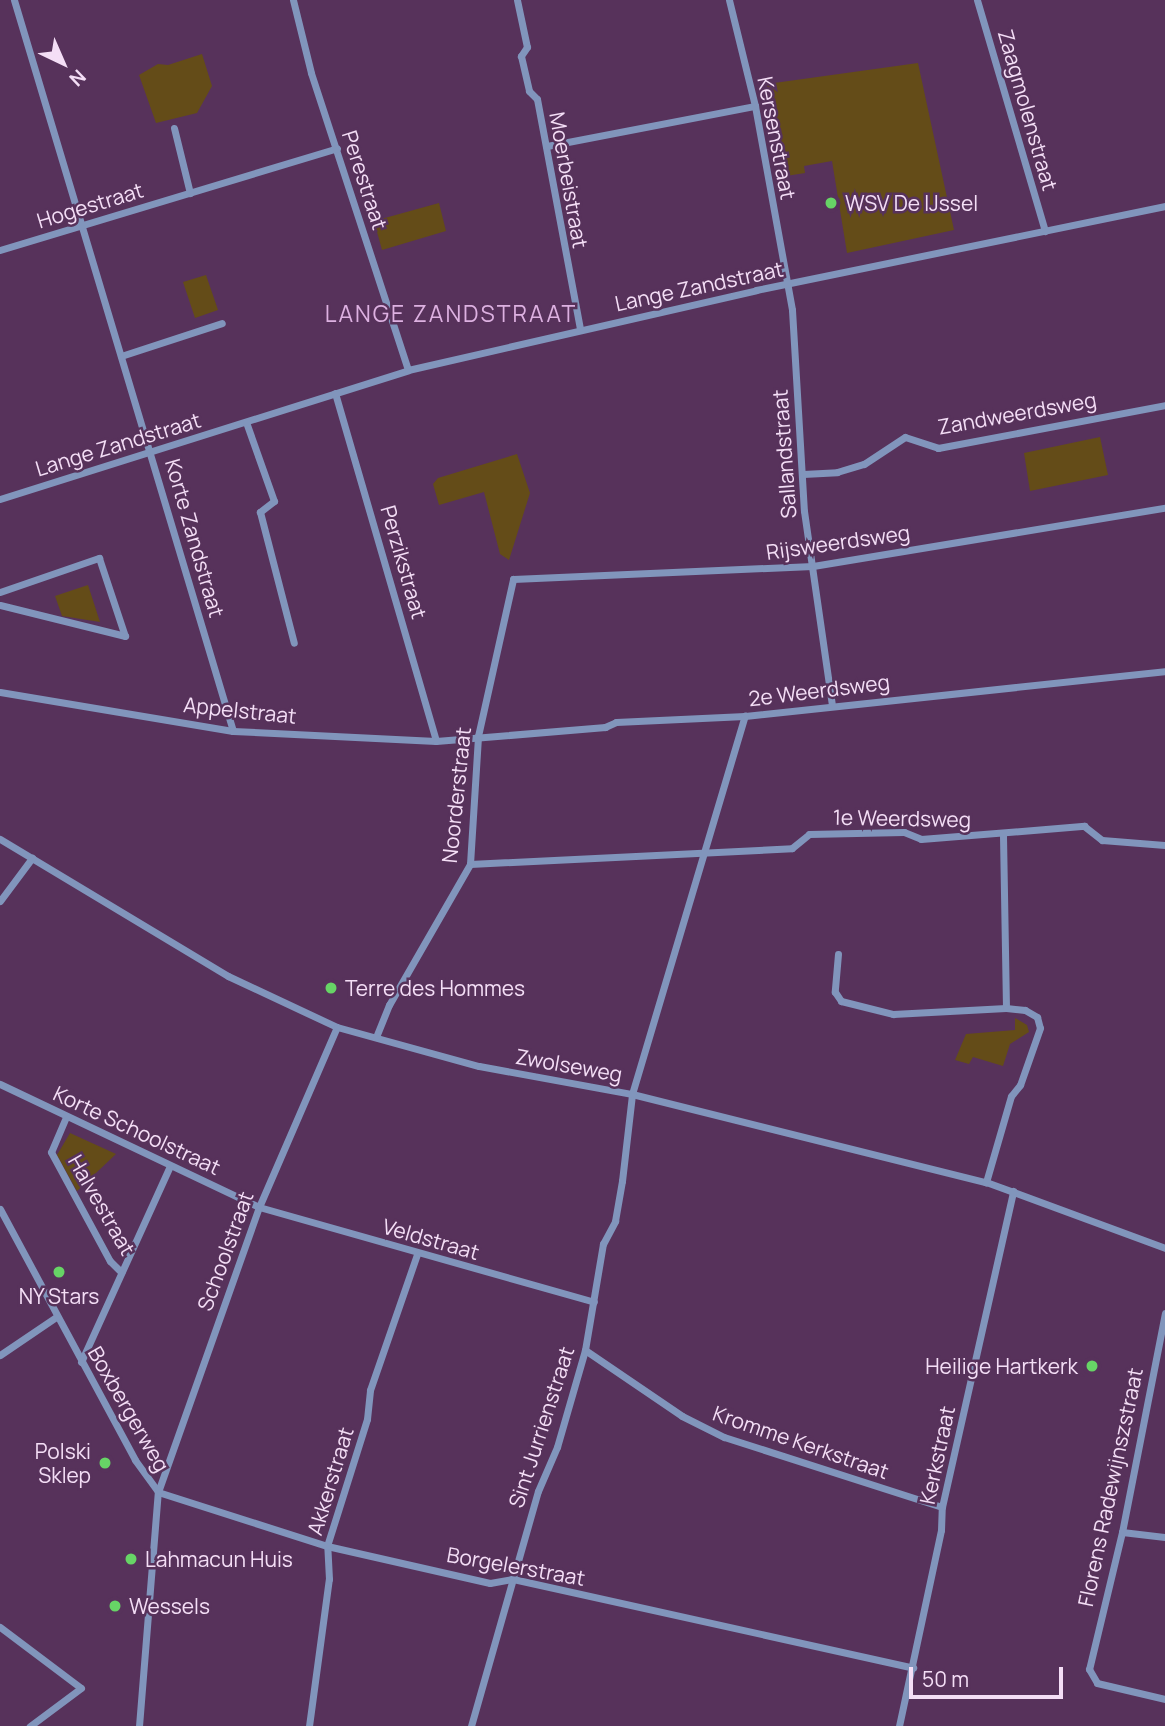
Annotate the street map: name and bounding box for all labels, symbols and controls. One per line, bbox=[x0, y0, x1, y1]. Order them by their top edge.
street label: Zaagmolenstraat bbox=[993, 27, 1063, 193]
north arrow bbox=[28, 28, 98, 98]
text: N bbox=[64, 64, 92, 92]
street label: Kersenstraat bbox=[753, 74, 801, 202]
street label: Moerbeistraat bbox=[545, 110, 593, 250]
street label: Perestraat bbox=[337, 127, 393, 233]
street label: Hogestraat bbox=[34, 177, 146, 233]
place label: WSV De IJssel bbox=[845, 190, 978, 216]
marker: WSV De IJssel bbox=[823, 195, 839, 211]
street label: Lange Zandstraat bbox=[613, 256, 785, 316]
district label: LANGE ZANDSTRAAT bbox=[327, 299, 575, 327]
street label: Zandweerdsweg bbox=[936, 387, 1098, 439]
street label: Sallandstraat bbox=[767, 389, 801, 519]
street label: Lange Zandstraat bbox=[32, 407, 204, 481]
street label: Korte Zandstraat bbox=[160, 456, 230, 620]
street label: Perzikstraat bbox=[376, 502, 432, 622]
street label: Rijsweerdsweg bbox=[764, 519, 912, 565]
street label: 2e Weerdsweg bbox=[747, 669, 891, 711]
street label: Appelstraat bbox=[182, 692, 298, 728]
street label: Noorderstraat bbox=[436, 726, 476, 864]
street label: 1e Weerdsweg bbox=[833, 804, 971, 832]
place label: Terre des Hommes bbox=[345, 975, 525, 1001]
marker: Terre des Hommes bbox=[323, 980, 339, 996]
street label: Zwolseweg bbox=[514, 1043, 624, 1087]
street label: Korte Schoolstraat bbox=[50, 1080, 224, 1180]
street label: Halvestraat bbox=[63, 1150, 141, 1260]
street label: Schoolstraat bbox=[192, 1188, 258, 1314]
street label: Veldstraat bbox=[380, 1213, 482, 1265]
marker: NY Stars bbox=[51, 1264, 67, 1280]
place label: NY Stars bbox=[18, 1283, 100, 1309]
street label: Boxbergerweg bbox=[83, 1342, 175, 1476]
street label: Sint Jurrienstraat bbox=[503, 1343, 579, 1511]
place label: Heilige Hartkerk bbox=[925, 1353, 1078, 1379]
marker: Heilige Hartkerk bbox=[1084, 1358, 1100, 1374]
street label: Florens Radewijnszstraat bbox=[1072, 1365, 1148, 1609]
street label: Kromme Kerkstraat bbox=[710, 1400, 892, 1484]
street label: Kerkstraat bbox=[914, 1403, 960, 1507]
street label: Akkerstraat bbox=[302, 1424, 358, 1538]
place label: Polski Sklep bbox=[35, 1438, 91, 1488]
marker: Polski Sklep bbox=[97, 1455, 113, 1471]
street label: Borgelerstraat bbox=[445, 1541, 587, 1591]
place label: Lahmacun Huis bbox=[145, 1546, 293, 1572]
marker: Lahmacun Huis bbox=[123, 1551, 139, 1567]
place label: Wessels bbox=[129, 1593, 210, 1619]
marker: Wessels bbox=[107, 1598, 123, 1614]
scale bar bbox=[913, 1652, 1067, 1696]
text: 50 m bbox=[922, 1665, 969, 1693]

